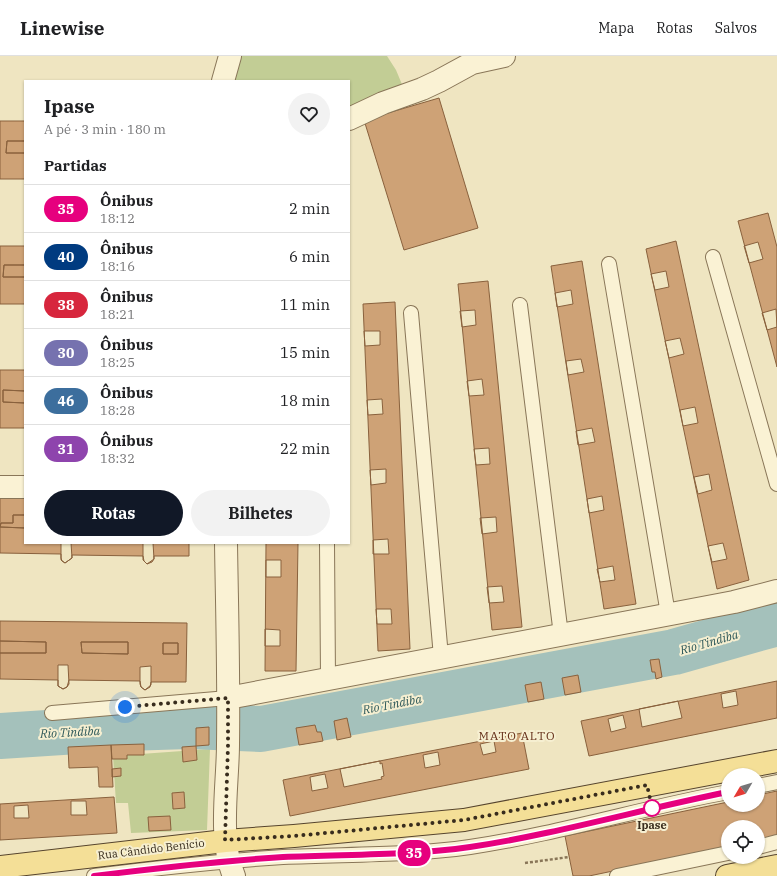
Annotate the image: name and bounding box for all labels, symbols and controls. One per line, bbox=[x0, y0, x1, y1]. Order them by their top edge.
text: Linewise bbox=[20, 16, 104, 40]
text: Mapa bbox=[598, 19, 634, 37]
text: Rotas bbox=[656, 19, 693, 37]
text: Salvos bbox=[715, 19, 757, 37]
button: heart bbox=[288, 93, 330, 135]
text: Ipase bbox=[44, 94, 95, 118]
text: A pé · 3 min · 180 m bbox=[44, 121, 166, 138]
text: Partidas bbox=[44, 156, 107, 175]
text: Ônibus bbox=[100, 191, 153, 210]
text: 2 min bbox=[289, 199, 330, 218]
text: 35 bbox=[58, 200, 74, 218]
text: 18:12 bbox=[100, 210, 135, 227]
text: Ônibus bbox=[100, 239, 153, 258]
text: 6 min bbox=[289, 247, 330, 266]
text: 40 bbox=[58, 248, 74, 266]
text: 18:16 bbox=[100, 258, 135, 275]
text: Ônibus bbox=[100, 287, 153, 306]
text: 11 min bbox=[280, 295, 330, 314]
text: 38 bbox=[58, 296, 74, 314]
text: 18:21 bbox=[100, 306, 135, 323]
text: Ônibus bbox=[100, 335, 153, 354]
text: 15 min bbox=[280, 343, 330, 362]
text: 30 bbox=[58, 344, 74, 362]
text: 18:25 bbox=[100, 354, 135, 371]
text: Ônibus bbox=[100, 383, 153, 402]
text: 18 min bbox=[280, 391, 330, 410]
text: 46 bbox=[58, 392, 74, 410]
text: 18:28 bbox=[100, 402, 135, 419]
text: Ônibus bbox=[100, 431, 153, 450]
text: 22 min bbox=[280, 439, 330, 458]
text: 31 bbox=[58, 440, 74, 458]
text: 18:32 bbox=[100, 450, 135, 467]
button: Rotas bbox=[44, 490, 183, 536]
button: Bilhetes bbox=[191, 490, 330, 536]
water label: Rio Tindiba bbox=[677, 626, 740, 658]
water label: Rio Tindiba bbox=[360, 691, 423, 717]
your location bbox=[115, 697, 135, 717]
water label: Rio Tindiba bbox=[39, 723, 101, 741]
district label: MATO ALTO bbox=[479, 728, 555, 743]
north arrow bbox=[721, 768, 765, 812]
map controls bbox=[721, 768, 765, 864]
marker: Ipase bbox=[643, 799, 661, 817]
place label: Ipase bbox=[637, 818, 667, 832]
button: locate bbox=[721, 820, 765, 864]
street label: Rua Cândido Benício bbox=[97, 836, 205, 862]
line badge: 35 bbox=[396, 840, 432, 866]
text: 35 bbox=[406, 844, 422, 862]

